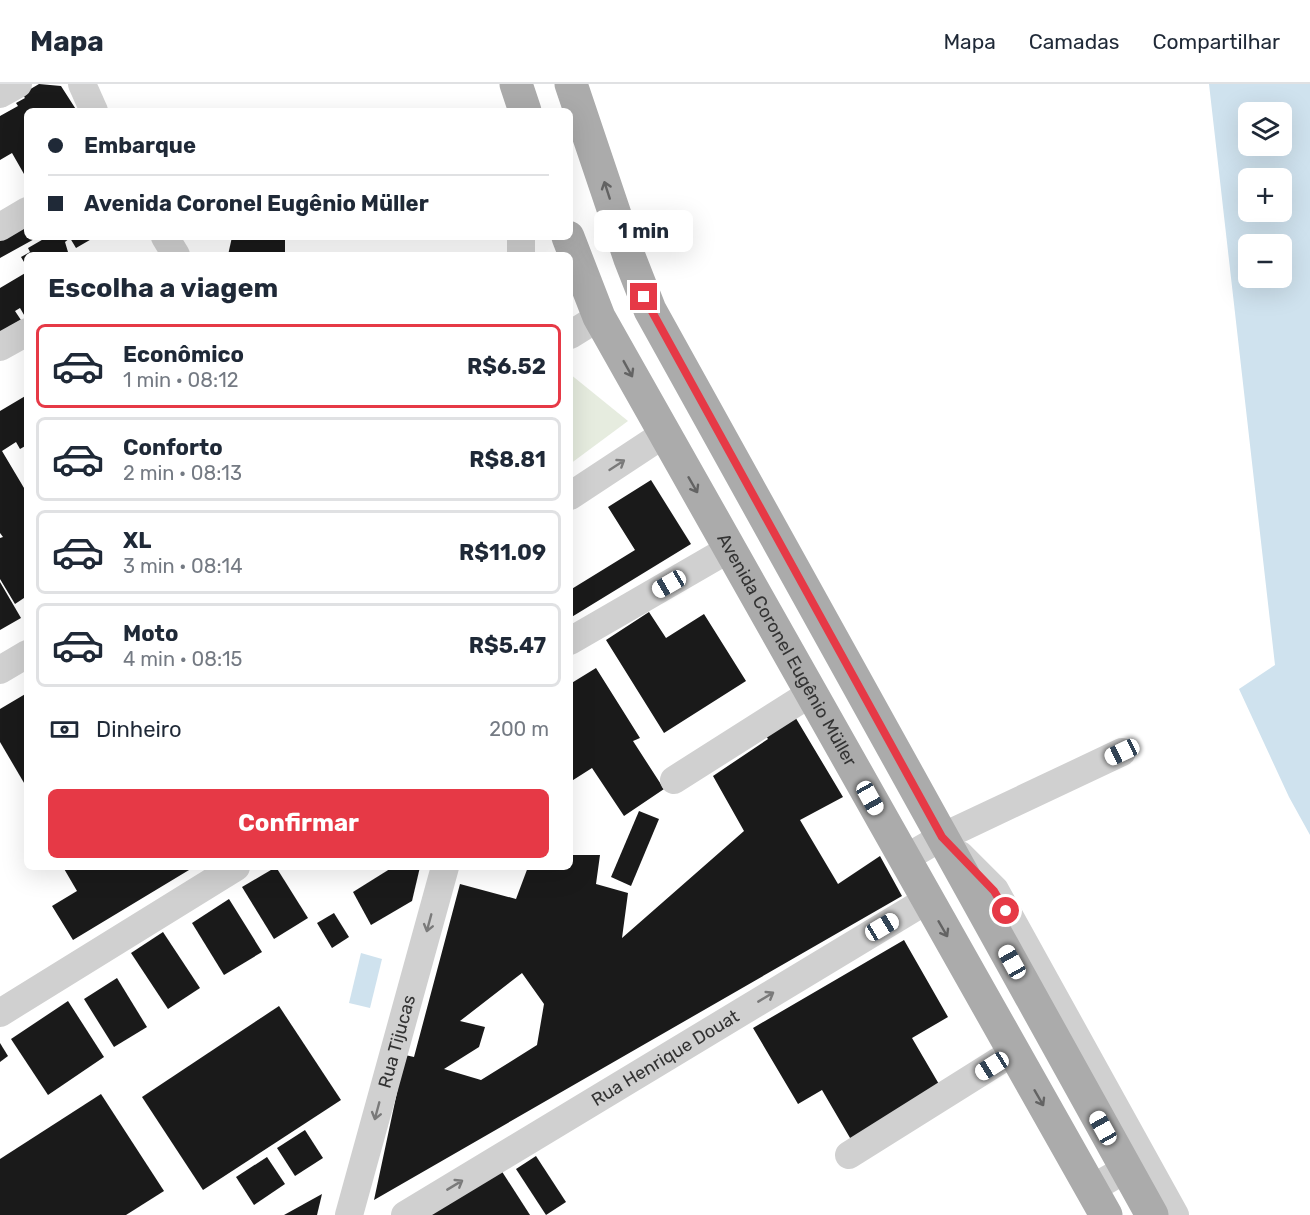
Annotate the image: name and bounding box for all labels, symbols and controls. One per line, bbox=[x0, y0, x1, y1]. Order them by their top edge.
text: Mapa bbox=[30, 25, 104, 58]
text: Mapa bbox=[943, 29, 996, 54]
text: Camadas bbox=[1029, 29, 1119, 54]
text: Compartilhar bbox=[1152, 29, 1280, 54]
map controls bbox=[1238, 102, 1292, 288]
button: layers bbox=[1238, 102, 1292, 156]
text: Embarque bbox=[84, 132, 196, 159]
button: + bbox=[1238, 168, 1292, 222]
one-way arrow bbox=[600, 181, 611, 200]
text: Avenida Coronel Eugênio Müller bbox=[84, 190, 429, 217]
callout: 1 min bbox=[594, 210, 694, 252]
text: 1 min bbox=[618, 219, 669, 243]
button: − bbox=[1238, 234, 1292, 288]
text: Escolha a viagem bbox=[48, 272, 278, 304]
route end bbox=[630, 283, 657, 310]
icon: car bbox=[51, 339, 105, 393]
text: Econômico bbox=[123, 341, 244, 368]
text: R$6.52 bbox=[467, 353, 546, 380]
one-way arrow bbox=[623, 359, 634, 377]
text: 1 min · 08:12 bbox=[123, 368, 238, 392]
icon: car bbox=[51, 432, 105, 486]
text: Conforto bbox=[123, 434, 223, 461]
text: R$8.81 bbox=[469, 446, 546, 473]
one-way arrow bbox=[608, 459, 625, 471]
text: 2 min · 08:13 bbox=[123, 461, 242, 485]
one-way arrow bbox=[687, 476, 699, 493]
icon: car bbox=[51, 525, 105, 579]
text: XL bbox=[123, 527, 151, 554]
street label: Avenida Coronel Eugênio Müller bbox=[712, 529, 861, 770]
text: R$11.09 bbox=[459, 539, 546, 566]
text: 3 min · 08:14 bbox=[123, 554, 243, 578]
car bbox=[649, 567, 689, 601]
icon: car bbox=[51, 618, 105, 672]
text: Moto bbox=[123, 620, 178, 647]
text: R$5.47 bbox=[469, 632, 546, 659]
text: 4 min · 08:15 bbox=[123, 647, 242, 671]
icon: cash bbox=[48, 713, 81, 746]
text: Dinheiro bbox=[96, 716, 182, 743]
text: 200 m bbox=[489, 717, 549, 741]
car bbox=[1102, 736, 1142, 768]
car bbox=[853, 778, 887, 818]
button: Confirmar bbox=[48, 789, 549, 858]
route start bbox=[992, 897, 1019, 924]
car bbox=[862, 910, 902, 944]
one-way arrow bbox=[423, 914, 434, 933]
one-way arrow bbox=[937, 920, 949, 937]
car bbox=[995, 942, 1029, 982]
one-way arrow bbox=[757, 990, 774, 1002]
street label: Rua Tijucas bbox=[374, 992, 420, 1091]
street label: Rua Henrique Douat bbox=[587, 1005, 743, 1111]
car bbox=[972, 1049, 1012, 1083]
one-way arrow bbox=[1034, 1089, 1046, 1106]
one-way arrow bbox=[371, 1101, 382, 1120]
car bbox=[1086, 1108, 1120, 1148]
one-way arrow bbox=[446, 1178, 463, 1190]

